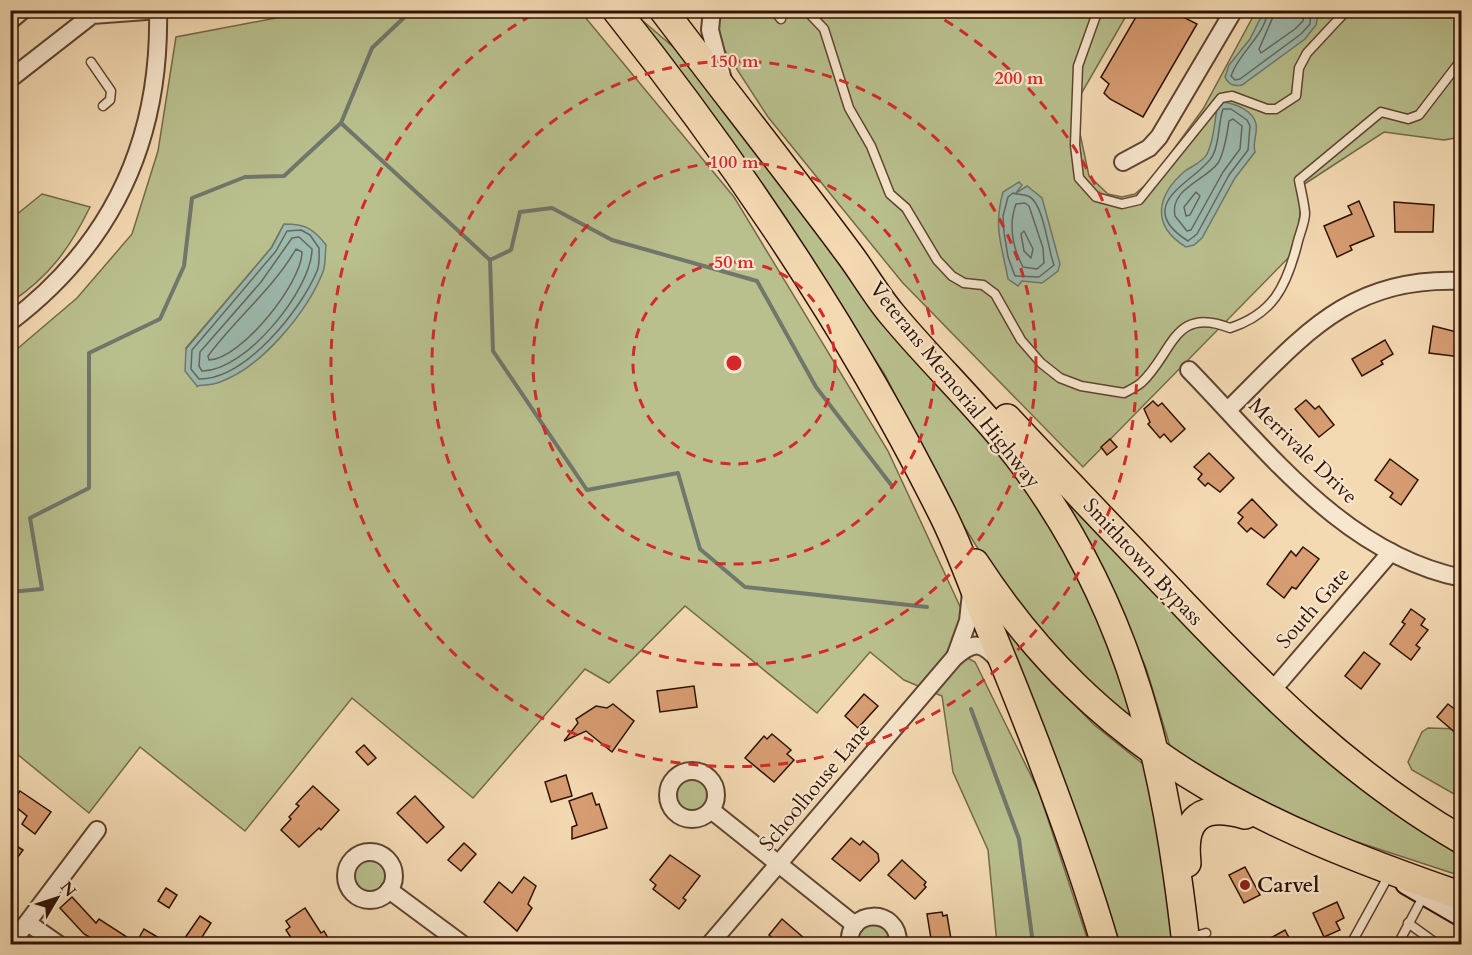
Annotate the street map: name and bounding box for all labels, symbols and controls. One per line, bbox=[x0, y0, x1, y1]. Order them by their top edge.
text: 150 m bbox=[709, 49, 759, 74]
text: 200 m bbox=[994, 66, 1044, 91]
text: 100 m bbox=[709, 150, 759, 175]
text: 50 m bbox=[714, 250, 754, 275]
street label: Veterans Memorial Highway bbox=[862, 276, 1048, 494]
centre of rings bbox=[724, 353, 744, 373]
street label: Merrivale Drive bbox=[1242, 391, 1364, 511]
street label: Smithtown Bypass bbox=[1076, 492, 1210, 632]
street label: South Gate bbox=[1270, 561, 1356, 655]
street label: Schoolhouse Lane bbox=[753, 717, 877, 857]
north arrow bbox=[27, 868, 87, 928]
place label: Carvel bbox=[1257, 871, 1319, 900]
text: N bbox=[55, 877, 81, 902]
marker: Carvel bbox=[1238, 878, 1252, 892]

